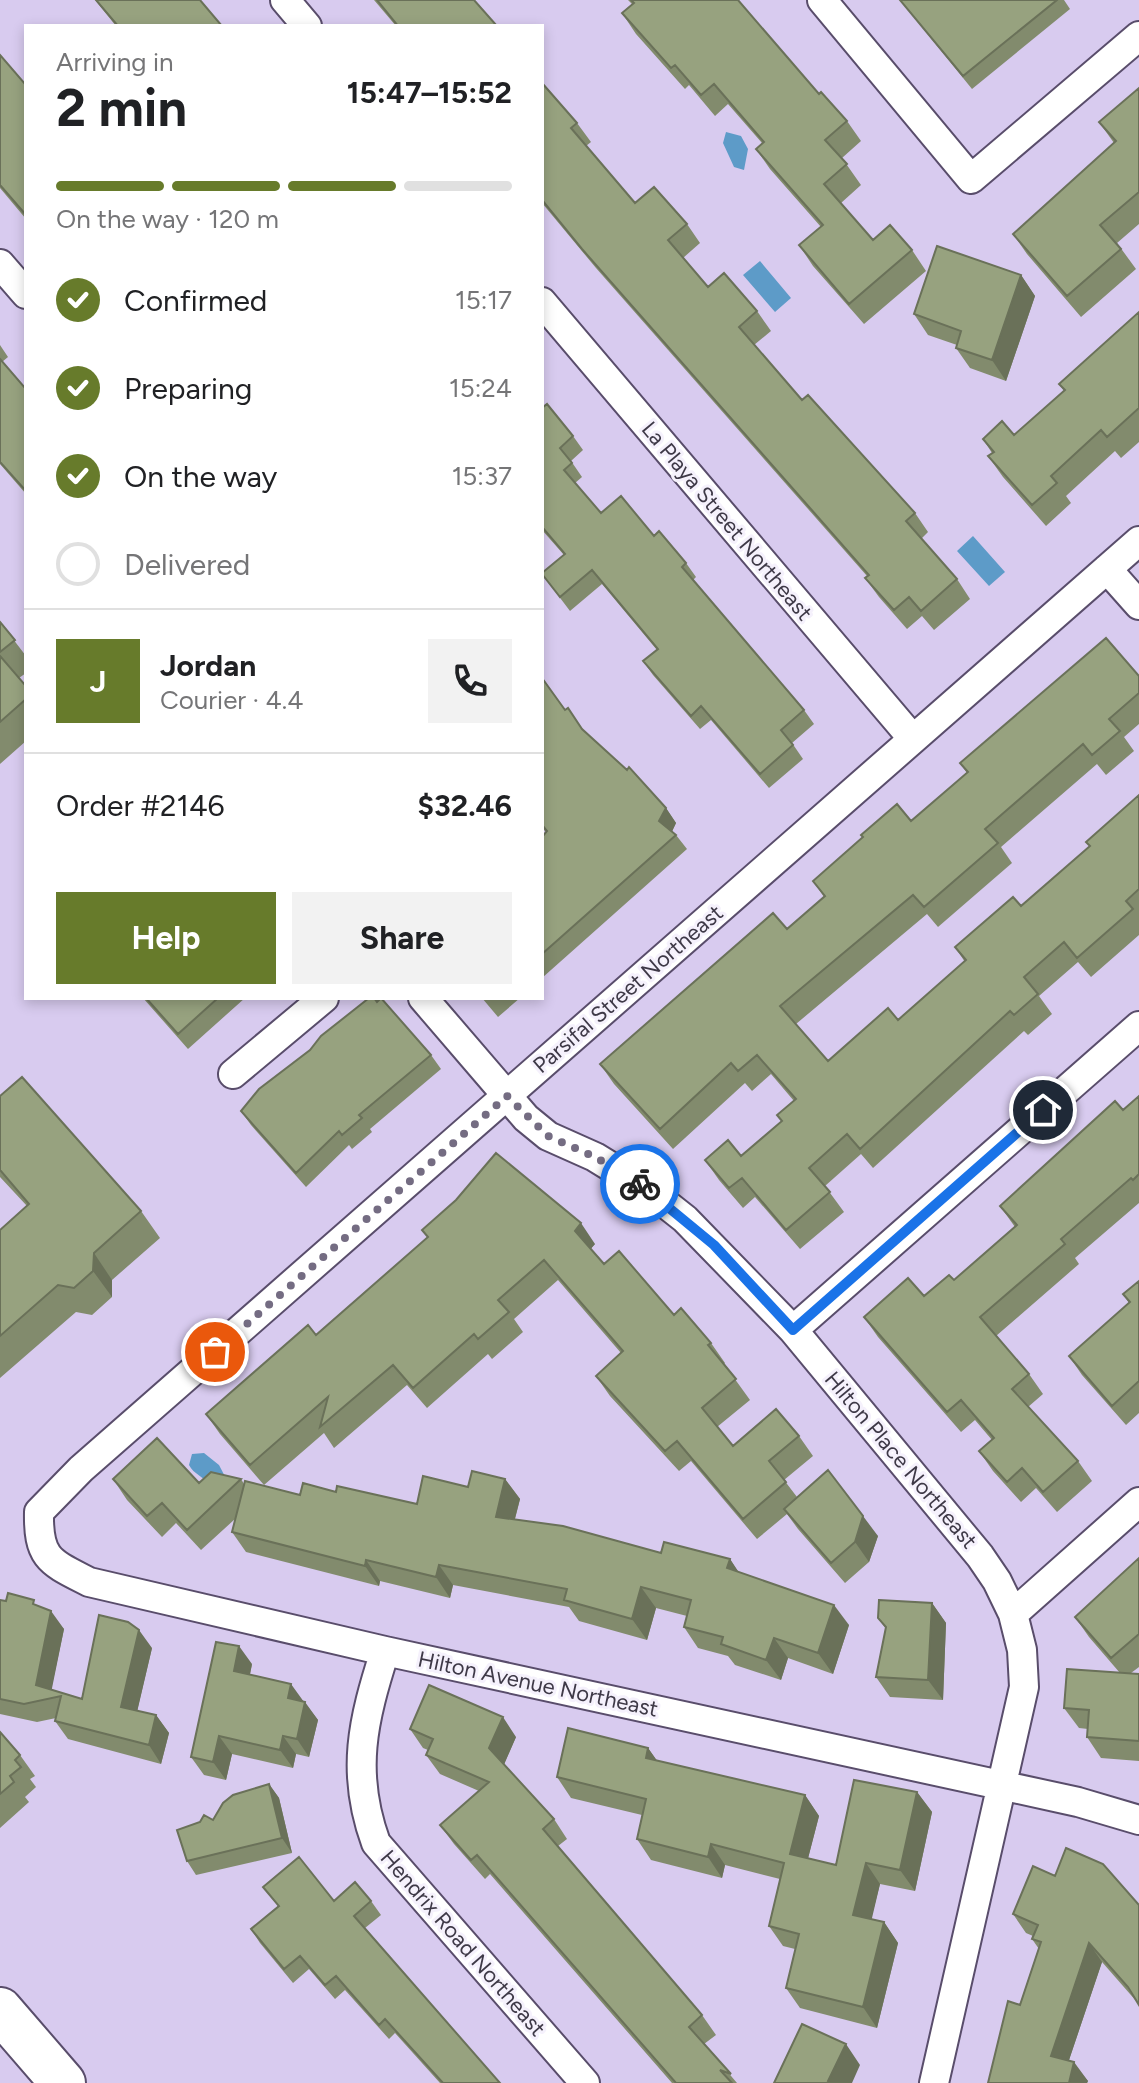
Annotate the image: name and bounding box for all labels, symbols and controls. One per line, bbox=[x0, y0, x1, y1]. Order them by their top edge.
text: Arriving in bbox=[56, 46, 174, 78]
text: 15:47–15:52 bbox=[347, 74, 512, 111]
text: 2 min bbox=[56, 77, 187, 139]
text: On the way · 120 m bbox=[56, 203, 279, 235]
icon: check bbox=[56, 278, 100, 322]
text: Confirmed bbox=[124, 282, 267, 319]
text: 15:17 bbox=[455, 284, 512, 316]
icon: check bbox=[56, 366, 100, 410]
text: Preparing bbox=[124, 370, 252, 407]
text: 15:24 bbox=[449, 372, 512, 404]
street label: La Playa Street Northeast bbox=[636, 416, 818, 626]
icon: check bbox=[56, 454, 100, 498]
text: On the way bbox=[124, 458, 277, 495]
text: 15:37 bbox=[452, 460, 512, 492]
text: Delivered bbox=[124, 546, 250, 583]
button: phone bbox=[428, 639, 512, 723]
text: Jordan bbox=[160, 647, 256, 684]
text: J bbox=[90, 663, 106, 700]
text: Courier · 4.4 bbox=[160, 684, 303, 716]
text: Order #2146 bbox=[56, 787, 225, 824]
text: $32.46 bbox=[418, 787, 512, 824]
button: Help bbox=[56, 892, 276, 984]
button: Share bbox=[292, 892, 512, 984]
street label: Parsifal Street Northeast bbox=[528, 899, 728, 1079]
pin bbox=[1009, 1076, 1077, 1144]
icon: home bbox=[1021, 1088, 1065, 1132]
courier bbox=[600, 1144, 680, 1224]
icon: bike bbox=[618, 1162, 662, 1206]
pin bbox=[181, 1318, 249, 1386]
icon: bag bbox=[193, 1330, 237, 1374]
street label: Hilton Place Northeast bbox=[819, 1366, 983, 1554]
street label: Hilton Avenue Northeast bbox=[416, 1645, 660, 1723]
street label: Hendrix Road Northeast bbox=[375, 1844, 551, 2042]

